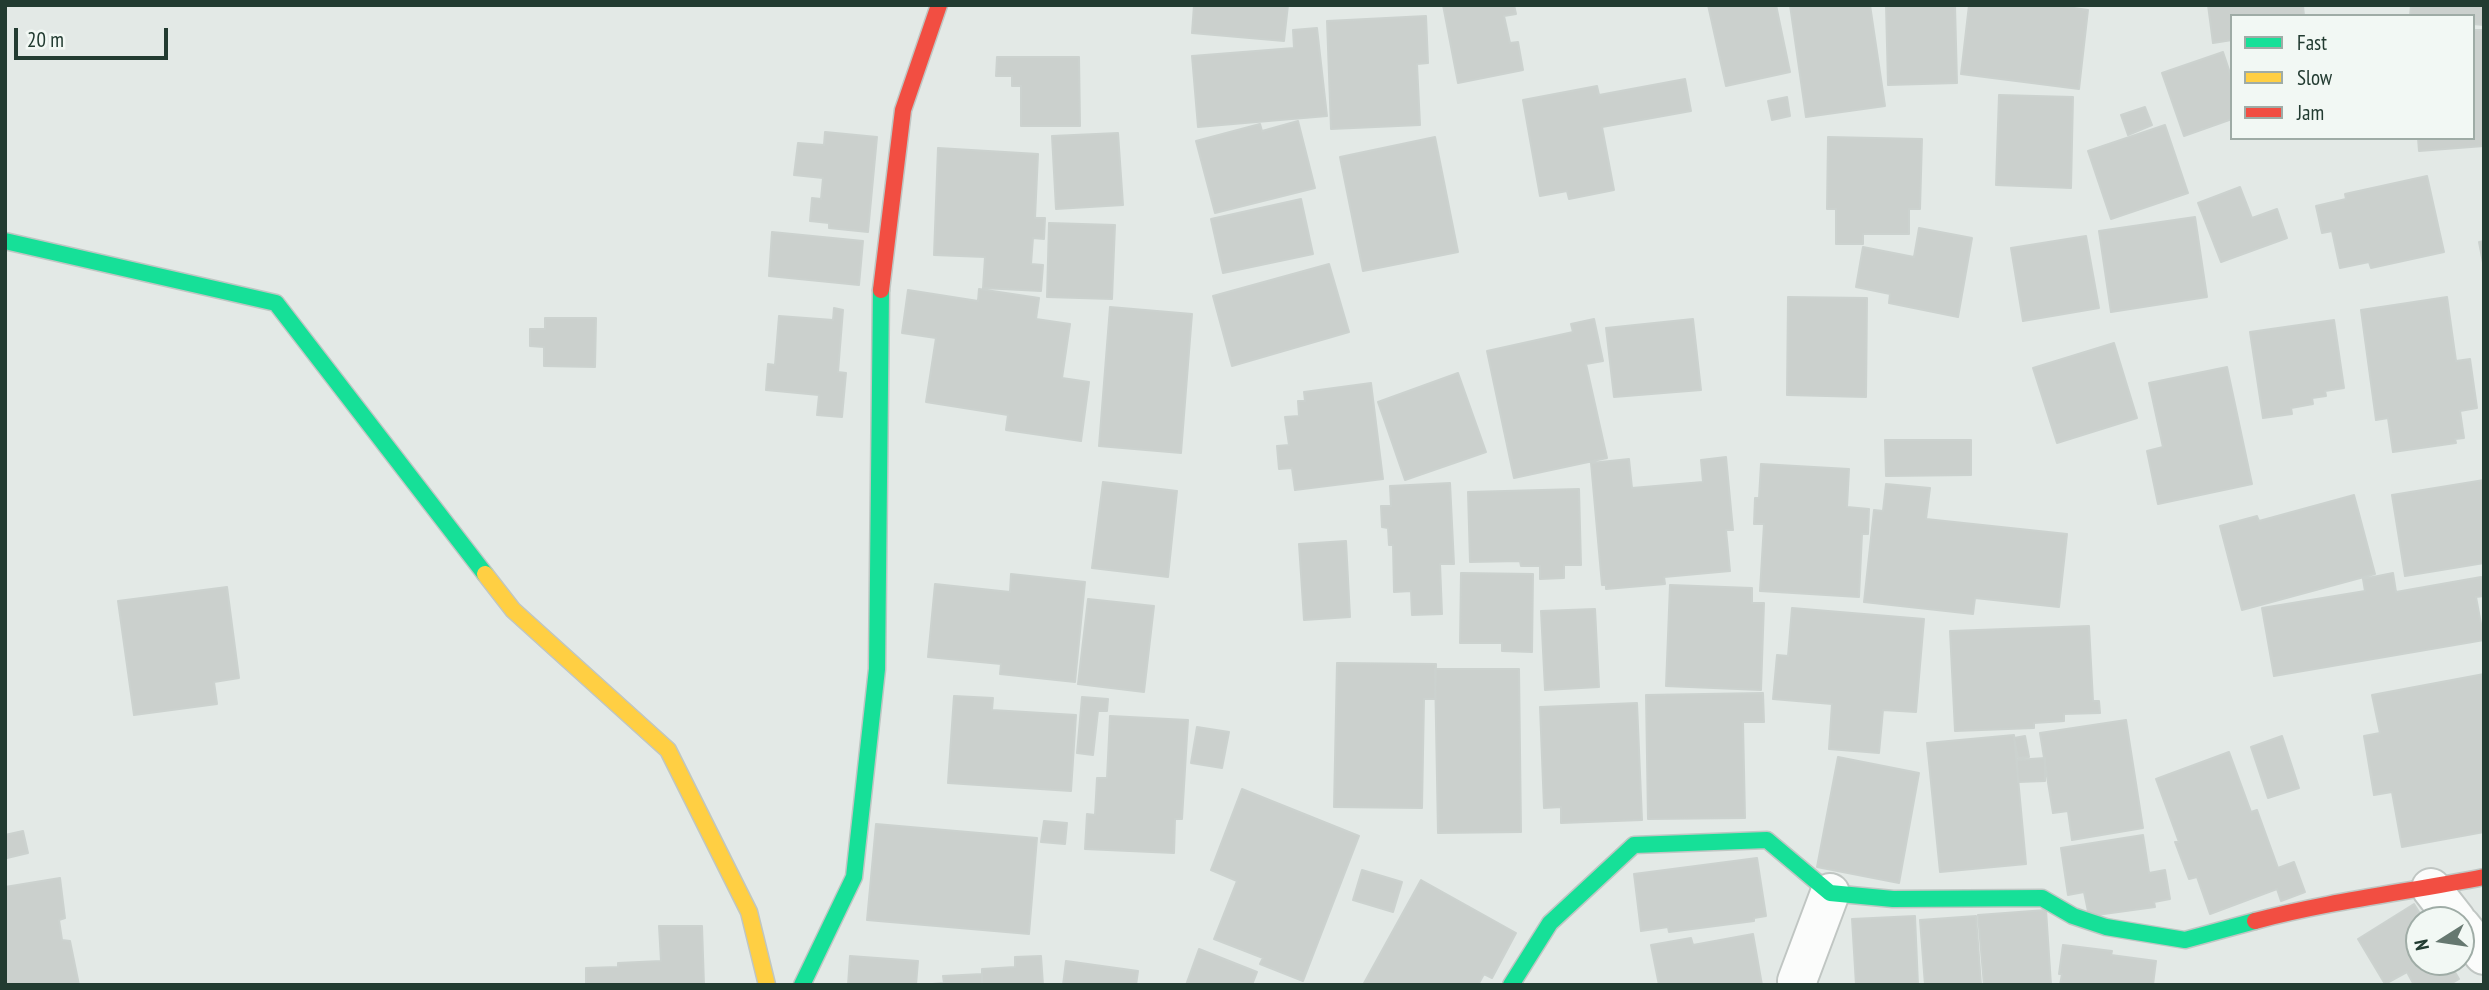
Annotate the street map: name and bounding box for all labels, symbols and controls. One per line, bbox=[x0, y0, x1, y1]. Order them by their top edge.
scale bar bbox=[18, 14, 172, 58]
legend bbox=[2230, 14, 2475, 140]
text: 20 m bbox=[27, 26, 64, 53]
text: Fast bbox=[2297, 29, 2327, 56]
text: Slow bbox=[2297, 64, 2332, 91]
text: Jam bbox=[2297, 99, 2324, 126]
north arrow bbox=[2405, 906, 2475, 976]
text: N bbox=[2409, 937, 2434, 952]

